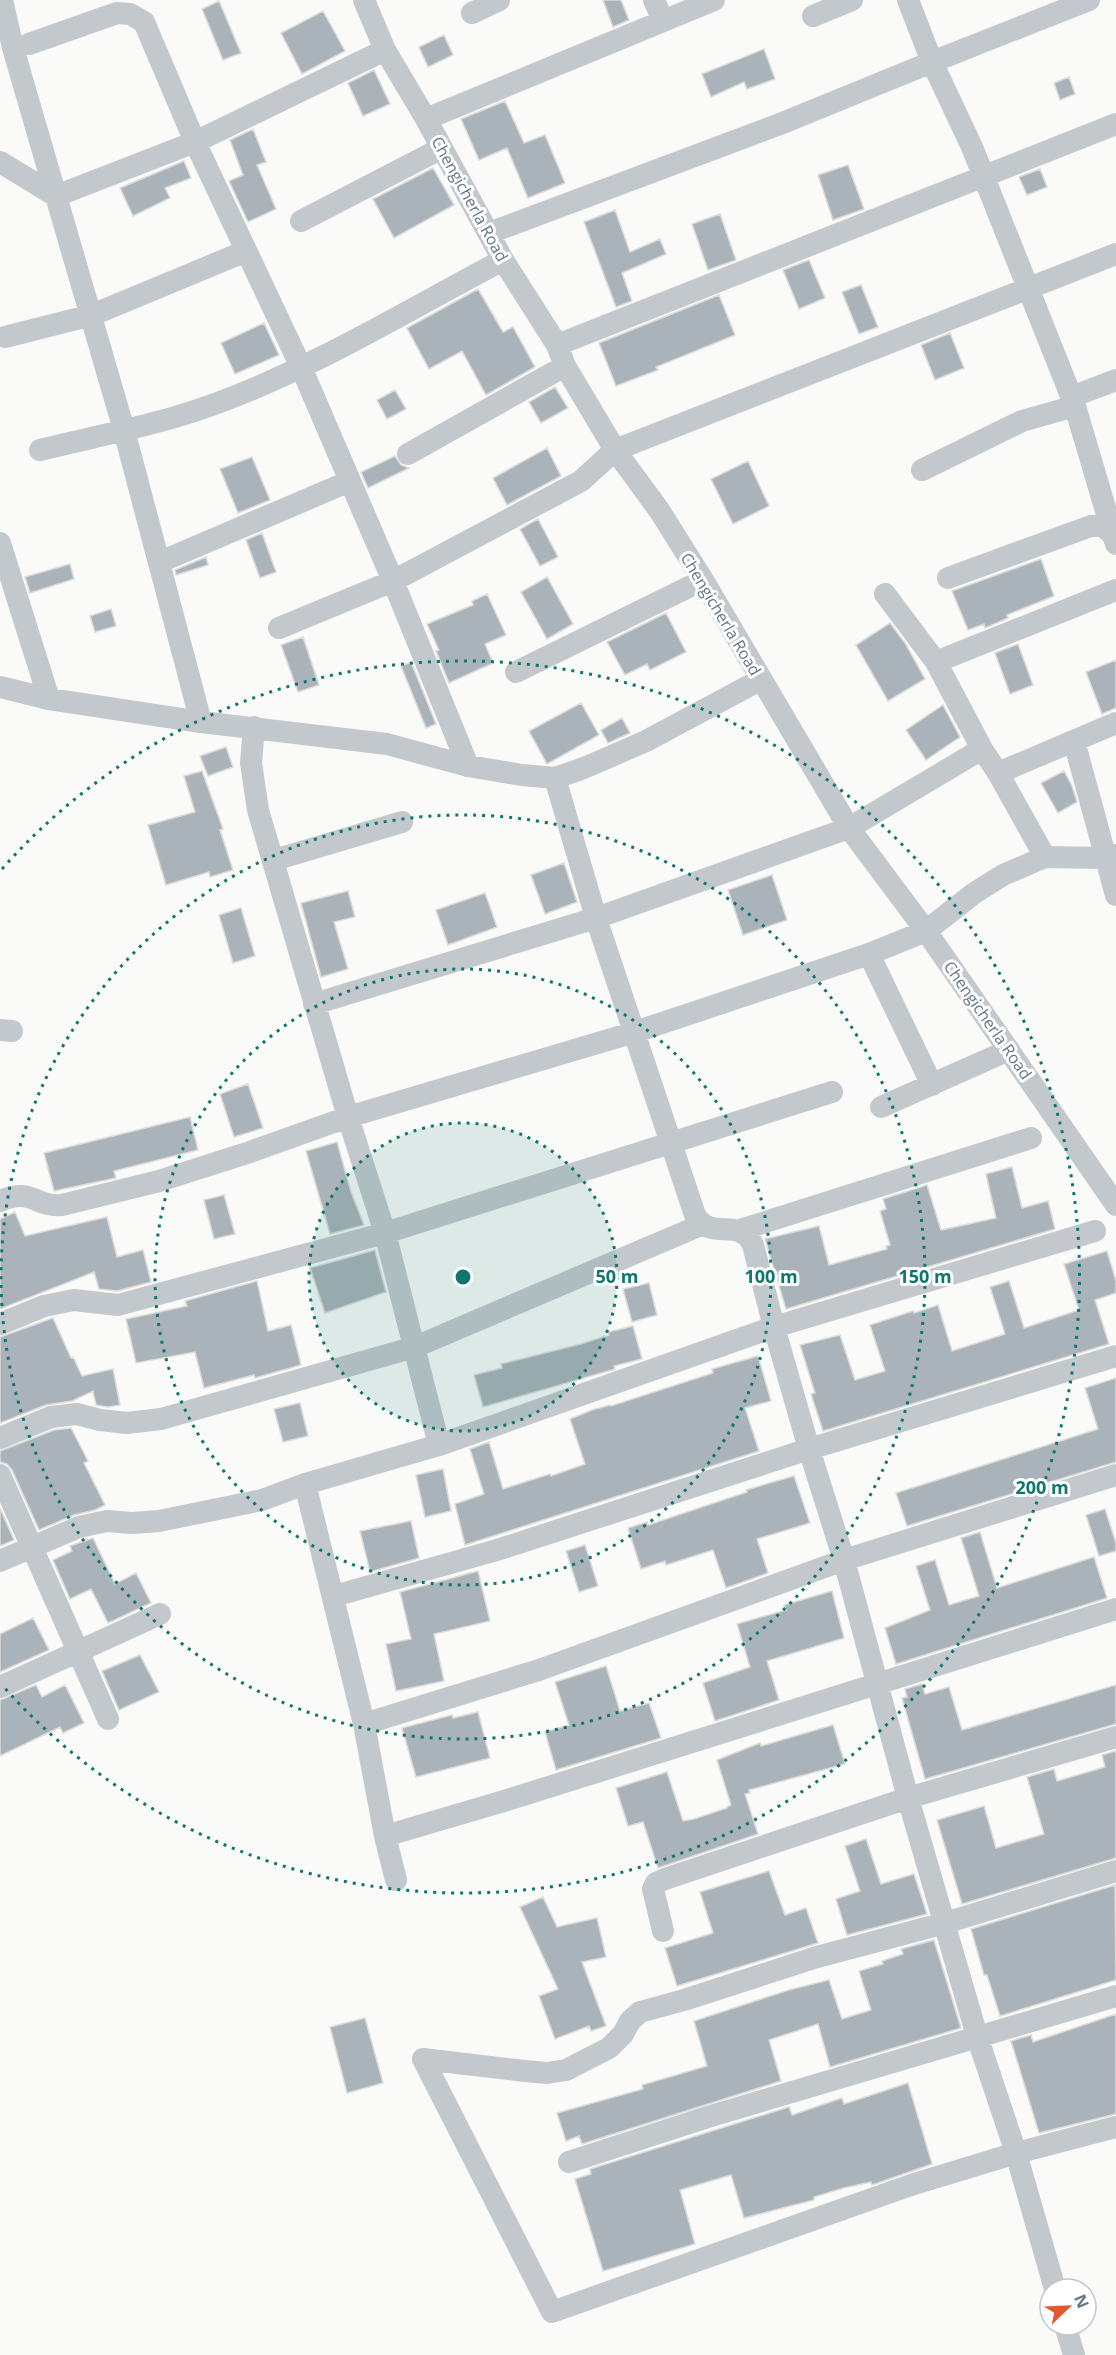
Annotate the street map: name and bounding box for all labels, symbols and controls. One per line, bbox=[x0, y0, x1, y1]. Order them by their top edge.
street label: Chengicherla Road bbox=[427, 133, 513, 265]
street label: Chengicherla Road bbox=[676, 548, 766, 680]
street label: Chengicherla Road bbox=[939, 956, 1037, 1084]
text: 50 m bbox=[596, 1264, 638, 1288]
text: 100 m bbox=[744, 1264, 798, 1288]
text: 150 m bbox=[898, 1264, 952, 1288]
centre of rings bbox=[453, 1267, 473, 1287]
text: 200 m bbox=[1015, 1475, 1069, 1499]
north arrow bbox=[1038, 2277, 1098, 2337]
text: N bbox=[1069, 2291, 1094, 2311]

